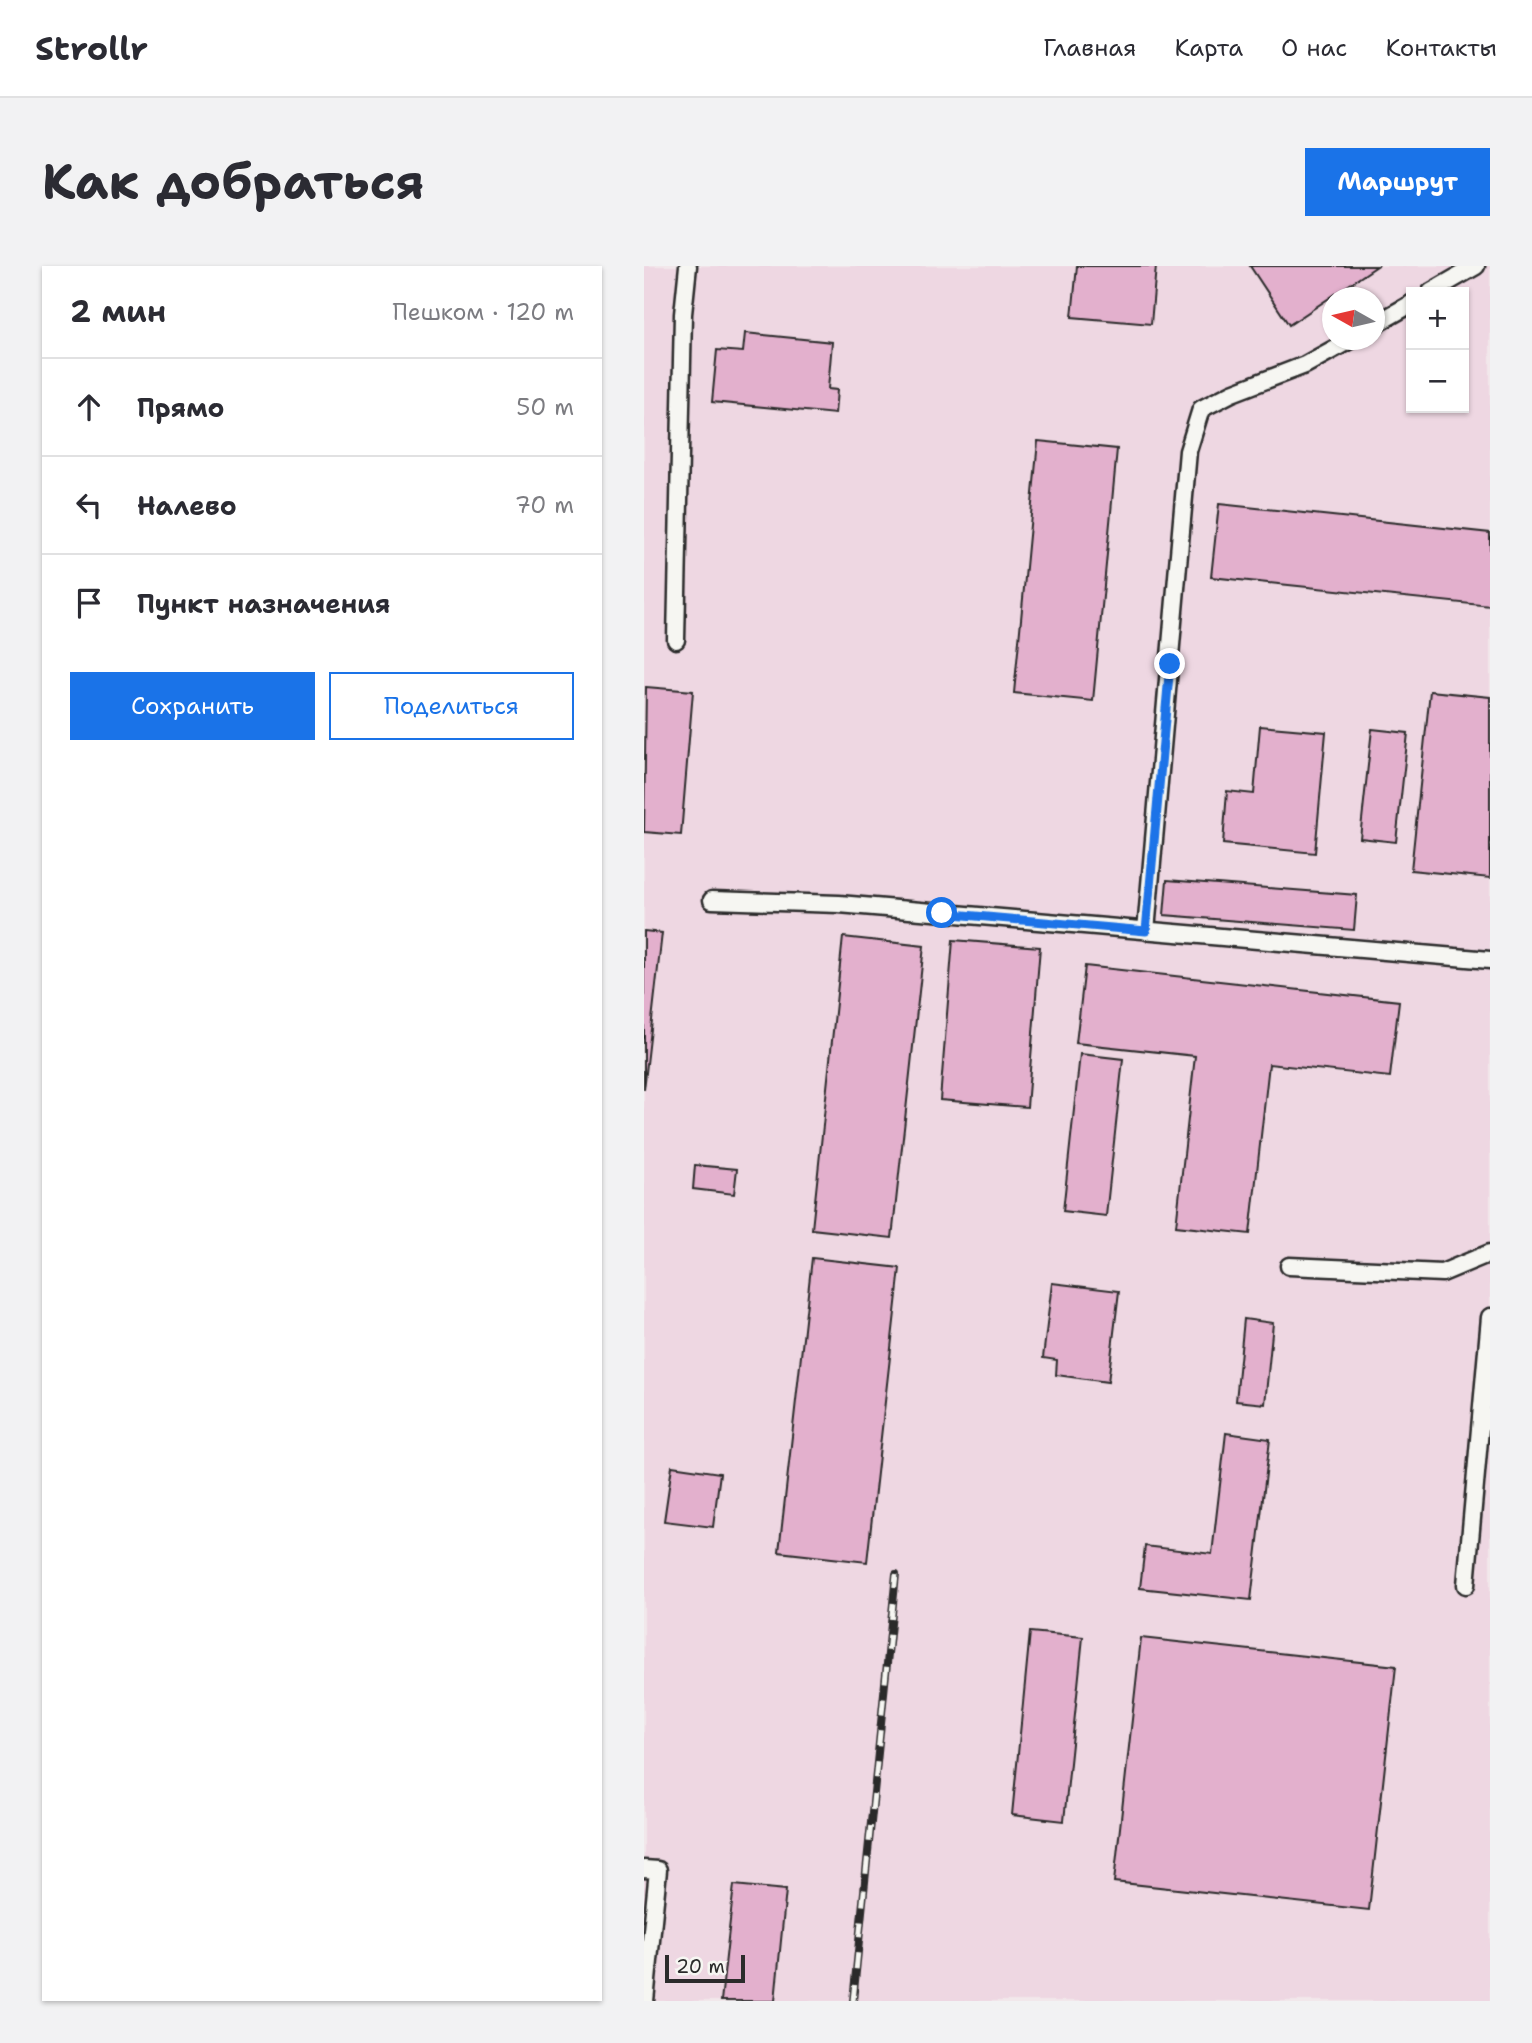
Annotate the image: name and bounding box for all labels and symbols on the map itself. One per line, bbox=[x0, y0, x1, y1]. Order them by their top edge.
north arrow bbox=[1322, 287, 1385, 350]
route end bbox=[1154, 648, 1185, 679]
route start bbox=[926, 897, 957, 928]
scale bar bbox=[665, 1952, 746, 1984]

